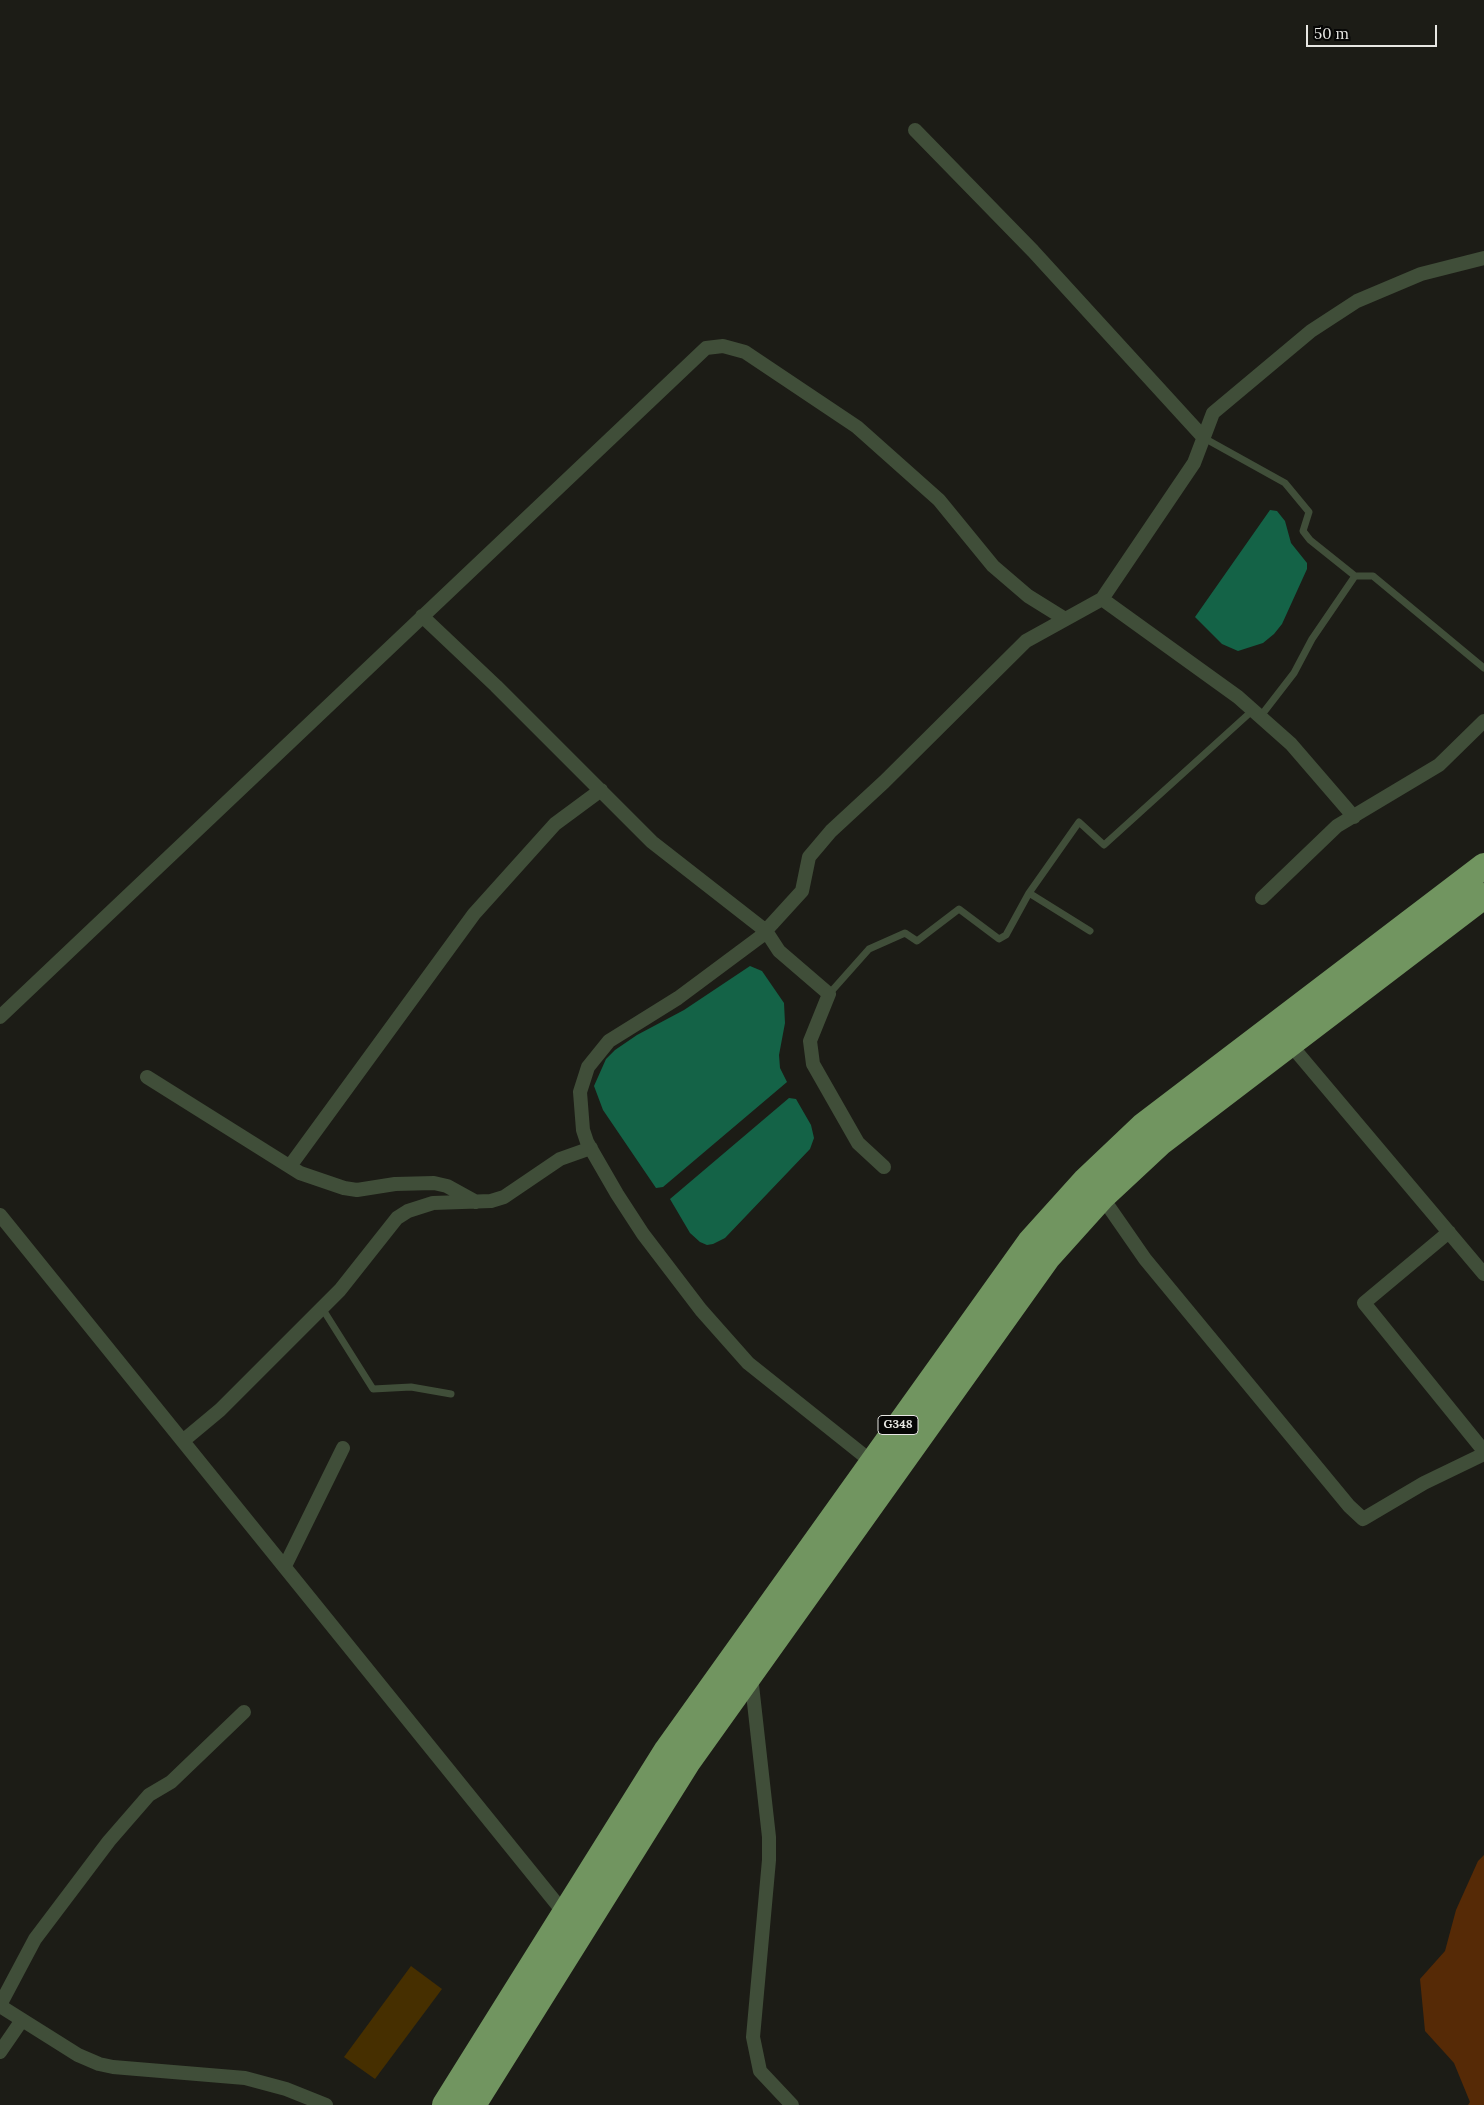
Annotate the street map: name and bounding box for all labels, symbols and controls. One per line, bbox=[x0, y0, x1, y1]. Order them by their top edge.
scale bar bbox=[1309, 15, 1440, 47]
text: 50 m bbox=[1314, 24, 1349, 43]
road number: G348 bbox=[878, 1416, 918, 1434]

